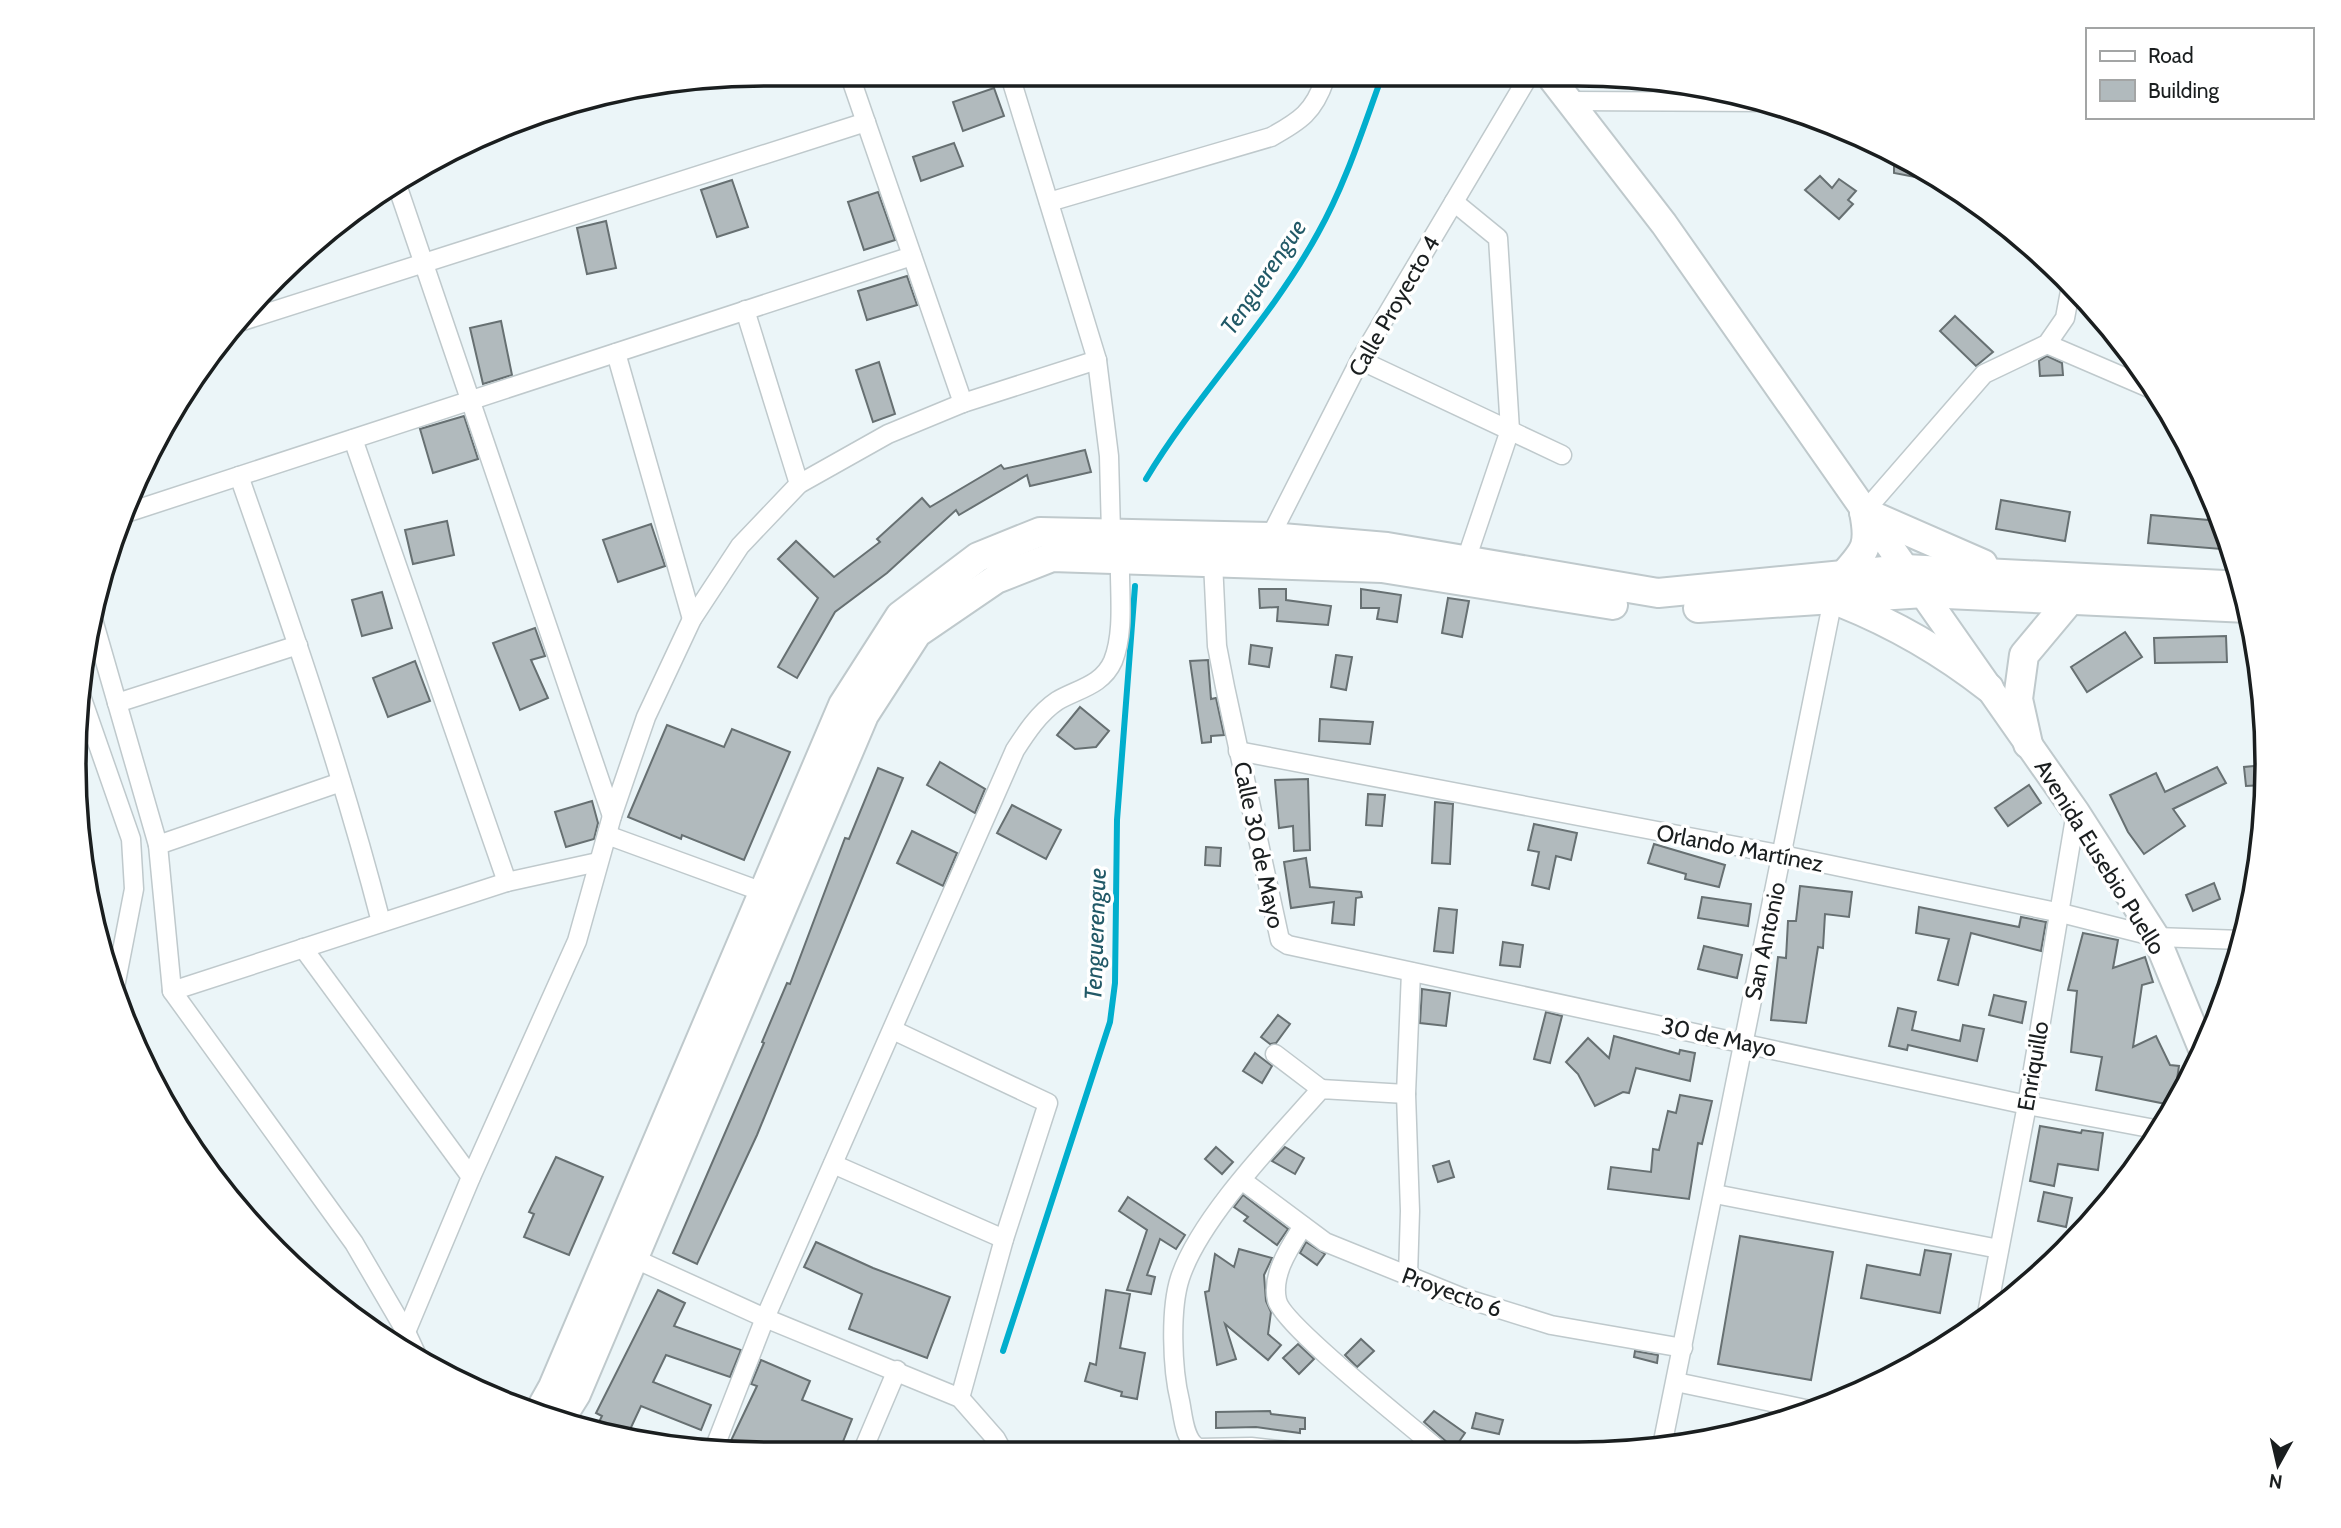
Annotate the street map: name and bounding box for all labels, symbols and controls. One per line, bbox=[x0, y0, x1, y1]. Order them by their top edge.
legend bbox=[2086, 28, 2313, 119]
text: Road bbox=[2148, 43, 2194, 68]
text: Building bbox=[2148, 78, 2220, 103]
water label: Tenguerengue bbox=[1214, 214, 1312, 340]
street label: Calle Proyecto 4 bbox=[1342, 231, 1446, 381]
street label: Avenida Eusebio Puello bbox=[2029, 754, 2171, 960]
street label: Calle 30 de Mayo bbox=[1228, 759, 1290, 931]
street label: Orlando Martínez bbox=[1654, 818, 1826, 878]
water label: Tenguerengue bbox=[1078, 867, 1112, 1001]
street label: San Antonio bbox=[1739, 879, 1791, 1003]
street label: 30 de Mayo bbox=[1659, 1011, 1779, 1063]
street label: Enriquillo bbox=[2011, 1019, 2055, 1113]
street label: Proyecto 6 bbox=[1398, 1261, 1506, 1323]
north arrow bbox=[2243, 1430, 2313, 1500]
text: N bbox=[2267, 1469, 2284, 1494]

